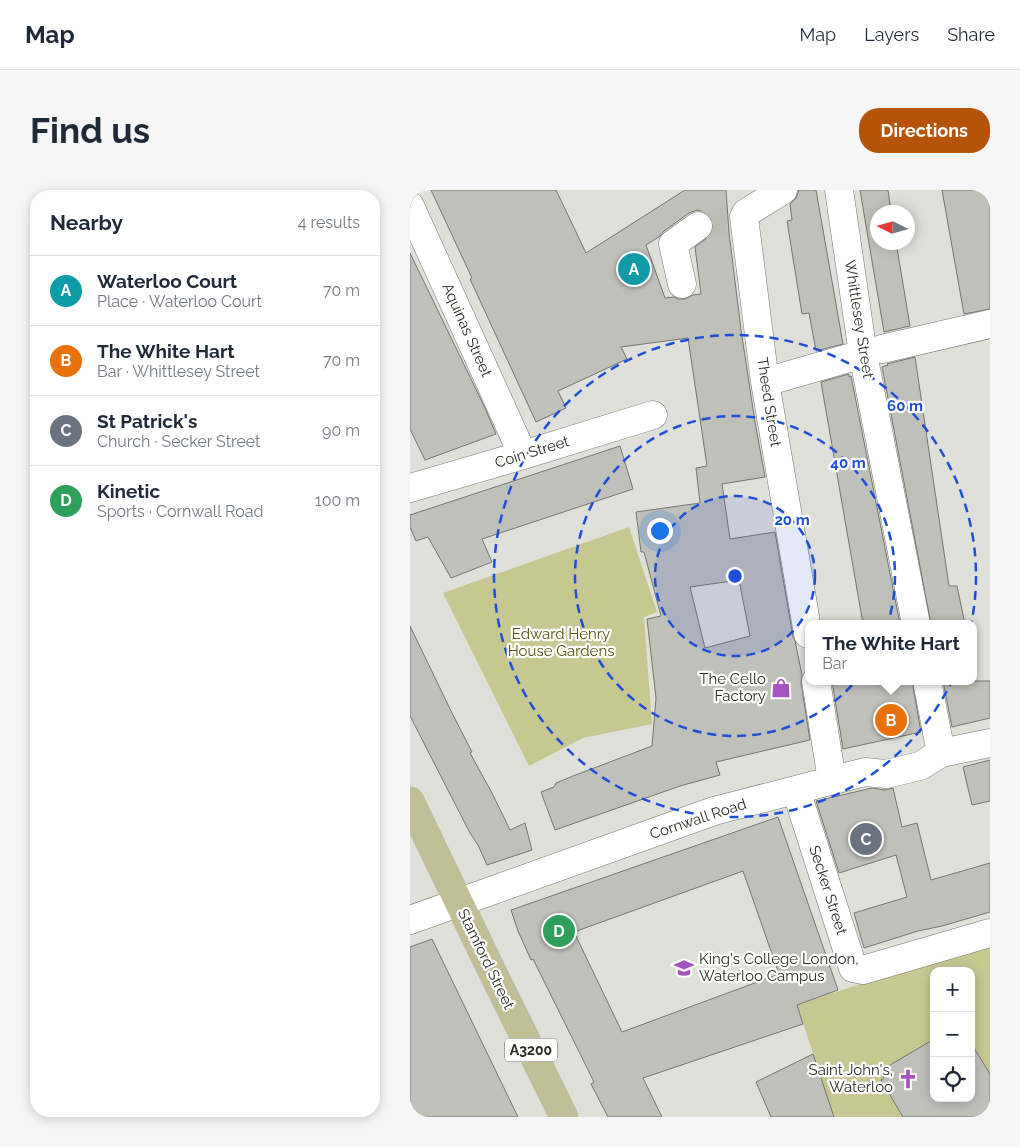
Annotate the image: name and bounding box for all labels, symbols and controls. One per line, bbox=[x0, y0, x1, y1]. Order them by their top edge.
text: Map bbox=[25, 20, 75, 49]
text: Map bbox=[800, 24, 836, 45]
text: Layers bbox=[864, 24, 919, 45]
text: Share bbox=[947, 24, 995, 45]
button: Directions bbox=[859, 108, 990, 153]
text: Find us bbox=[30, 110, 150, 151]
north arrow bbox=[870, 205, 915, 250]
text: Nearby bbox=[50, 210, 123, 235]
text: 4 results bbox=[298, 213, 360, 232]
pin: A bbox=[618, 250, 650, 288]
street label: Whittlesey Street bbox=[841, 259, 877, 379]
text: Waterloo Court bbox=[97, 270, 237, 292]
street label: Aquinas Street bbox=[438, 280, 496, 380]
text: A bbox=[61, 281, 71, 300]
text: 70 m bbox=[323, 281, 360, 300]
text: Place · Waterloo Court bbox=[97, 292, 262, 311]
text: The White Hart bbox=[97, 340, 235, 362]
text: B bbox=[61, 351, 71, 370]
text: 70 m bbox=[323, 351, 360, 370]
street label: Theed Street bbox=[753, 356, 785, 448]
text: Bar · Whittlesey Street bbox=[97, 362, 260, 381]
text: 60 m bbox=[887, 397, 923, 415]
text: St Patrick's bbox=[97, 410, 197, 432]
text: C bbox=[61, 421, 71, 440]
text: 90 m bbox=[322, 421, 360, 440]
text: Church · Secker Street bbox=[97, 432, 260, 451]
street label: Coin Street bbox=[493, 432, 571, 472]
text: 40 m bbox=[830, 454, 866, 472]
text: Kinetic bbox=[97, 480, 160, 502]
text: D bbox=[60, 491, 72, 510]
text: 100 m bbox=[315, 491, 360, 510]
text: Sports · Cornwall Road bbox=[97, 502, 263, 521]
text: 20 m bbox=[774, 511, 810, 529]
your location bbox=[647, 518, 673, 544]
centre of rings bbox=[726, 567, 744, 585]
popup bbox=[805, 620, 977, 685]
park label: Edward Henry House Gardens bbox=[508, 625, 614, 660]
text: The White Hart bbox=[822, 632, 960, 654]
text: Bar bbox=[822, 654, 847, 673]
place label: The Cello Factory bbox=[699, 670, 766, 705]
shop icon: The Cello Factory bbox=[770, 677, 792, 699]
pin: B bbox=[875, 701, 907, 739]
street label: Cornwall Road bbox=[647, 795, 749, 843]
pin: C bbox=[850, 820, 882, 858]
street label: Secker Street bbox=[805, 843, 851, 937]
street label: Stamford Street bbox=[454, 906, 518, 1012]
pin: D bbox=[543, 912, 575, 950]
place label: King's College London, Waterloo Campus bbox=[699, 950, 859, 985]
school or university icon: King's College London, Waterloo Campus bbox=[673, 957, 695, 979]
map controls bbox=[930, 967, 975, 1102]
button: + bbox=[930, 967, 975, 1012]
button: − bbox=[930, 1012, 975, 1057]
road number: A3200 bbox=[505, 1038, 557, 1062]
button: locate bbox=[930, 1057, 975, 1102]
place label: Saint John's, Waterloo bbox=[809, 1061, 893, 1096]
church icon: Saint John's, Waterloo bbox=[897, 1068, 919, 1090]

